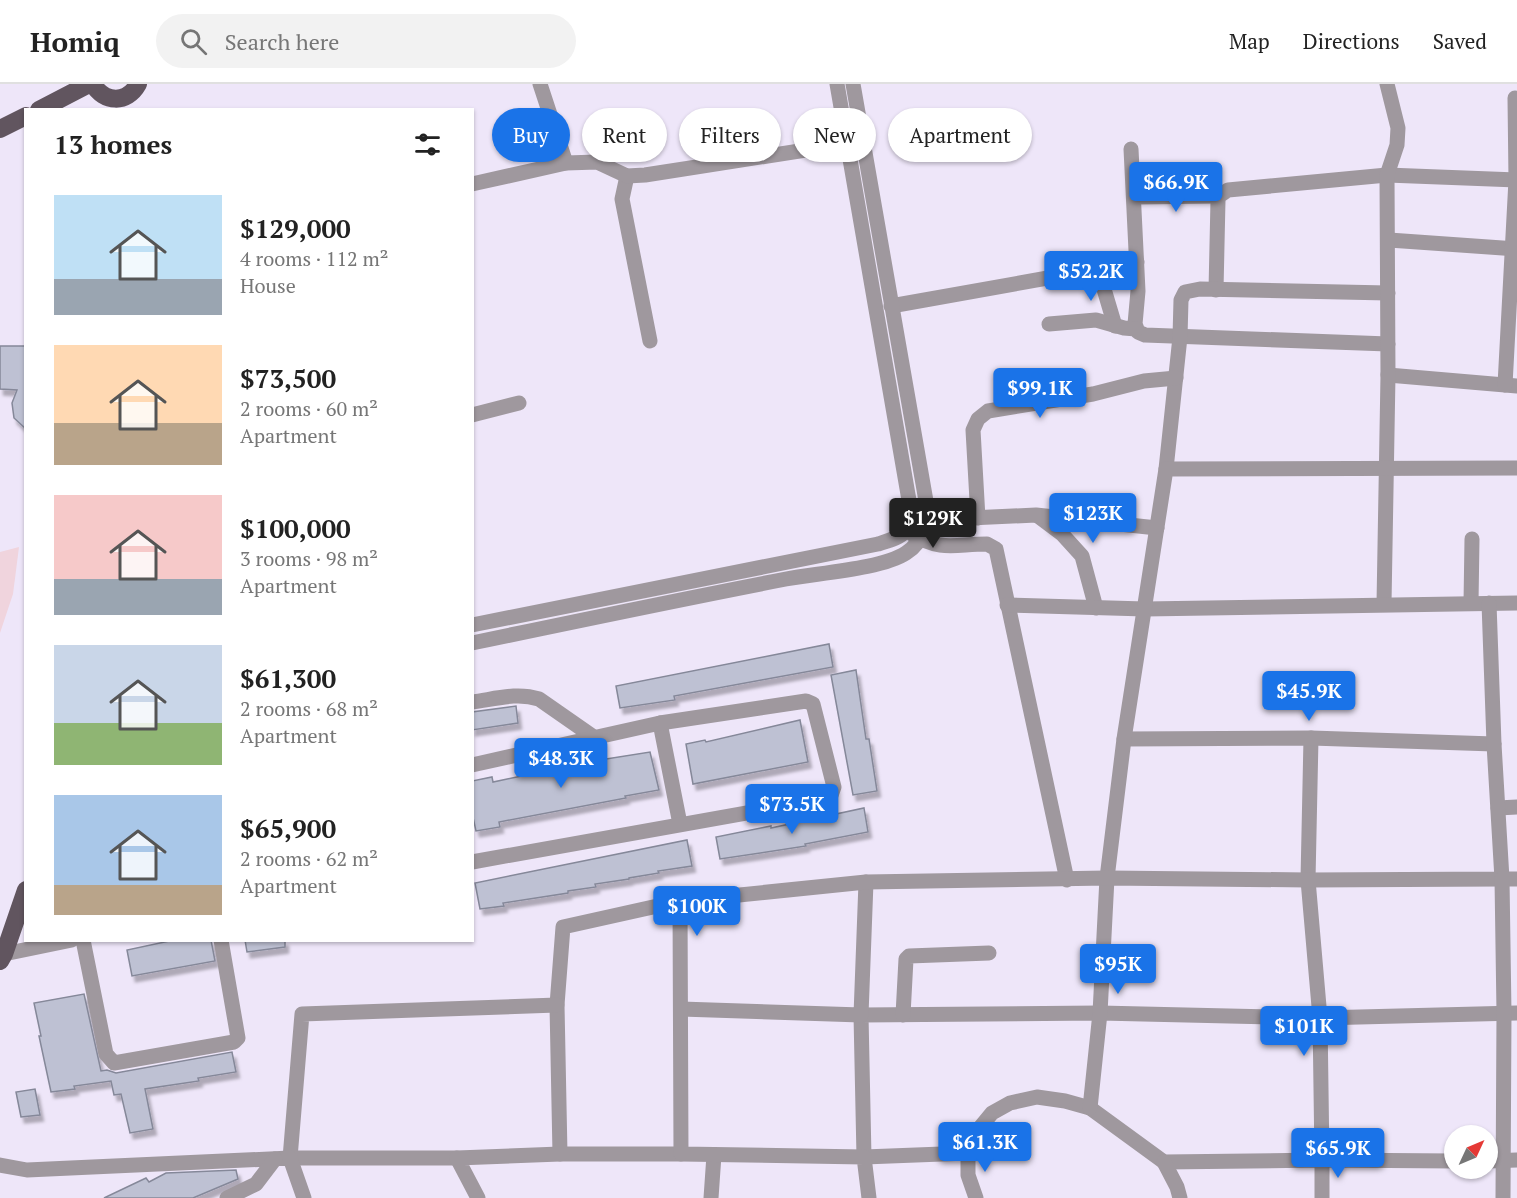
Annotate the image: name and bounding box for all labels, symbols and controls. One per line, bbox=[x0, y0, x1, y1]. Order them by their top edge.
search box bbox=[156, 14, 576, 68]
text: Homiq bbox=[30, 23, 120, 60]
icon: search bbox=[177, 25, 210, 58]
text: Search here bbox=[225, 27, 339, 56]
text: Map bbox=[1229, 27, 1270, 55]
text: Directions bbox=[1303, 27, 1400, 55]
text: Saved bbox=[1433, 27, 1487, 55]
chip: Buy bbox=[492, 108, 570, 162]
chip: Rent bbox=[582, 108, 667, 162]
chip: Filters bbox=[679, 108, 781, 162]
chip: New bbox=[793, 108, 876, 162]
chip: Apartment bbox=[888, 108, 1032, 162]
text: 13 homes bbox=[54, 127, 172, 161]
icon: filters bbox=[411, 128, 444, 161]
pin: $66.9K bbox=[1127, 162, 1225, 213]
text: $66.9K bbox=[1143, 168, 1209, 195]
text: $129,000 bbox=[240, 211, 351, 245]
icon: home bbox=[102, 219, 174, 291]
text: 4 rooms · 112 m² bbox=[240, 245, 388, 272]
pin: $52.2K bbox=[1042, 251, 1140, 302]
text: $52.2K bbox=[1058, 257, 1124, 284]
text: House bbox=[240, 272, 296, 299]
text: $73,500 bbox=[240, 361, 336, 395]
pin: $99.1K bbox=[991, 368, 1089, 419]
icon: home bbox=[102, 369, 174, 441]
text: $99.1K bbox=[1007, 374, 1073, 401]
text: 2 rooms · 60 m² bbox=[240, 395, 378, 422]
text: Apartment bbox=[240, 422, 337, 449]
pin: $123K bbox=[1051, 493, 1135, 544]
pin: $129K bbox=[891, 498, 975, 549]
text: $123K bbox=[1063, 499, 1123, 526]
text: $129K bbox=[903, 504, 963, 531]
text: $100,000 bbox=[240, 511, 351, 545]
icon: home bbox=[102, 519, 174, 591]
text: 3 rooms · 98 m² bbox=[240, 545, 378, 572]
text: Apartment bbox=[240, 572, 337, 599]
text: $61,300 bbox=[240, 661, 336, 695]
icon: home bbox=[102, 669, 174, 741]
pin: $45.9K bbox=[1260, 671, 1358, 722]
text: $45.9K bbox=[1276, 677, 1342, 704]
text: 2 rooms · 68 m² bbox=[240, 695, 378, 722]
text: Apartment bbox=[240, 722, 337, 749]
pin: $48.3K bbox=[512, 738, 610, 789]
text: $48.3K bbox=[528, 744, 594, 771]
pin: $73.5K bbox=[743, 784, 841, 835]
text: $73.5K bbox=[759, 790, 825, 817]
text: $65,900 bbox=[240, 811, 336, 845]
icon: home bbox=[102, 819, 174, 891]
text: 2 rooms · 62 m² bbox=[240, 845, 378, 872]
text: Apartment bbox=[240, 872, 337, 899]
pin: $100K bbox=[655, 886, 739, 937]
text: $100K bbox=[667, 892, 727, 919]
pin: $95K bbox=[1082, 944, 1154, 995]
text: $95K bbox=[1094, 950, 1142, 977]
pin: $101K bbox=[1262, 1006, 1346, 1057]
text: $101K bbox=[1274, 1012, 1334, 1039]
pin: $61.3K bbox=[936, 1122, 1034, 1173]
north arrow bbox=[1444, 1125, 1498, 1179]
map controls bbox=[1444, 1125, 1498, 1179]
text: $61.3K bbox=[952, 1128, 1018, 1155]
pin: $65.9K bbox=[1289, 1128, 1387, 1179]
text: $65.9K bbox=[1305, 1134, 1371, 1161]

